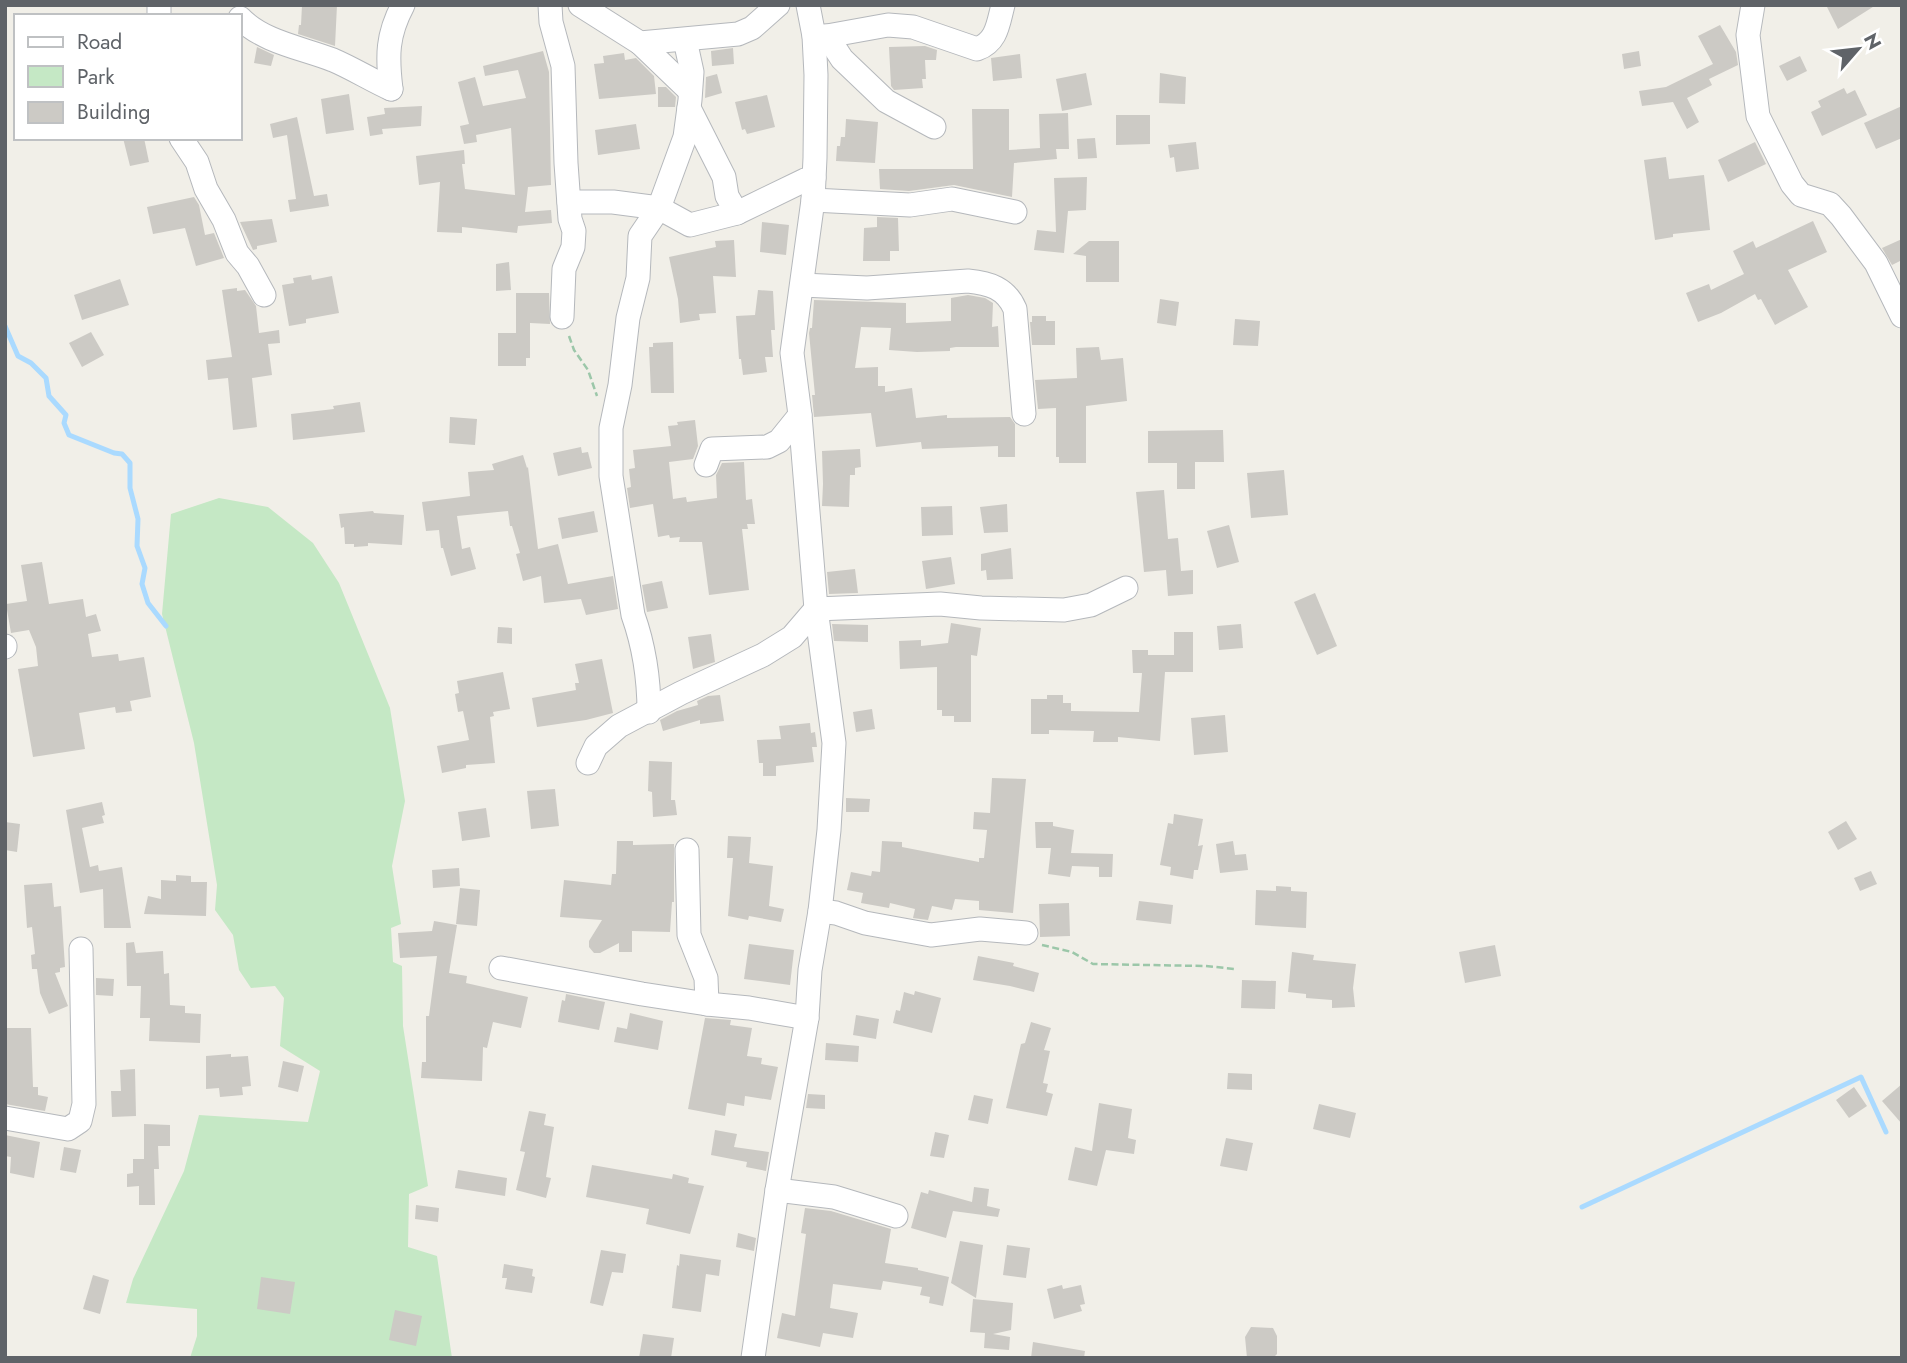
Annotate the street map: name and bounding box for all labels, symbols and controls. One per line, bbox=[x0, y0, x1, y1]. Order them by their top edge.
legend bbox=[14, 14, 242, 140]
north arrow bbox=[1823, 14, 1893, 84]
text: Road bbox=[77, 27, 122, 57]
text: N bbox=[1857, 28, 1888, 54]
text: Park bbox=[77, 62, 115, 92]
text: Building bbox=[77, 97, 150, 127]

